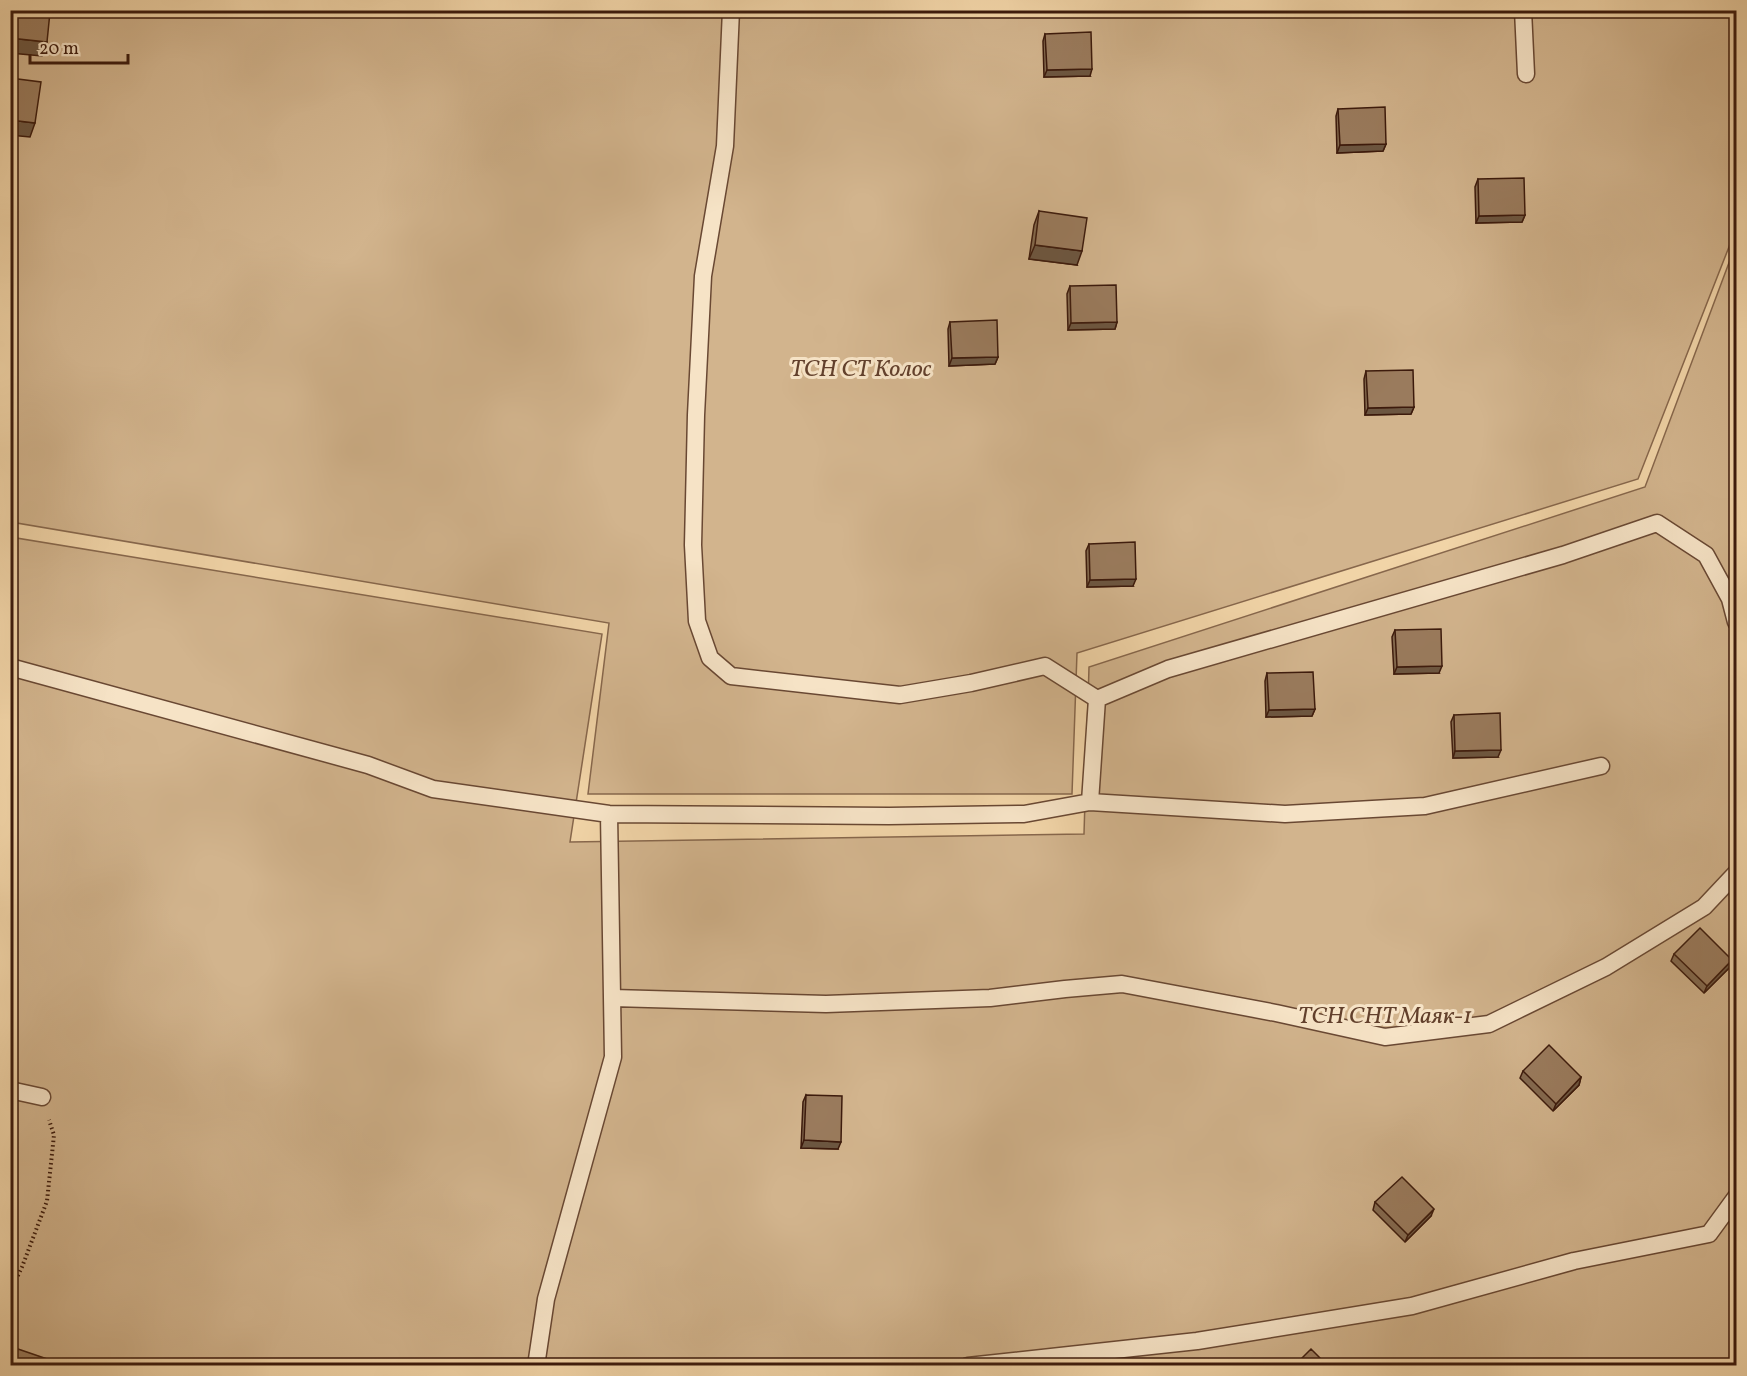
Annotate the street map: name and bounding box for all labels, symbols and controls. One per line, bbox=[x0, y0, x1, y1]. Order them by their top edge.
scale bar bbox=[30, 27, 128, 65]
text: 20 m bbox=[39, 37, 79, 62]
park label: ТСН СТ Колос bbox=[791, 353, 932, 387]
park label: ТСН СНТ Маяк-1 bbox=[1298, 1000, 1472, 1034]

